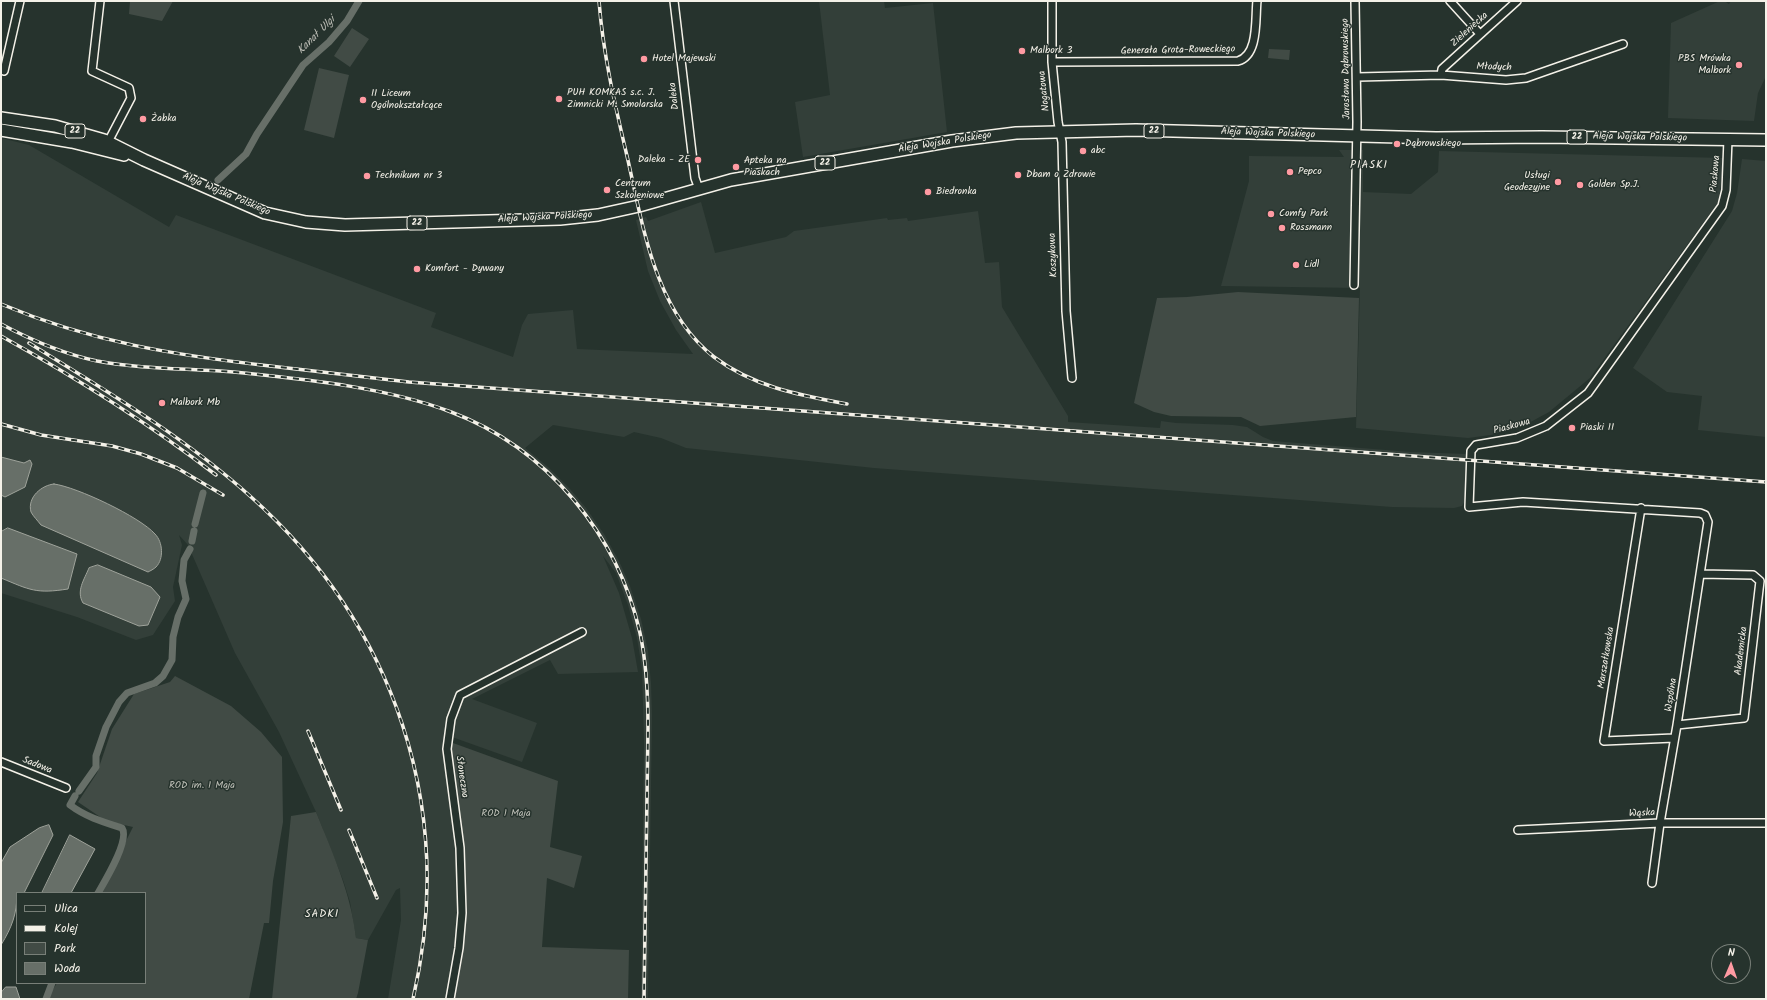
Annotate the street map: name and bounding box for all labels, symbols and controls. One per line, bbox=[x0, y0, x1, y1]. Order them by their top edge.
street label: Zieleniecka bbox=[1449, 10, 1491, 50]
water label: Kanał Ulgi bbox=[295, 14, 339, 58]
street label: Jarosława Dąbrowskiego bbox=[1340, 18, 1354, 120]
street label: Generała Grota-Roweckiego bbox=[1121, 44, 1235, 58]
place label: Malbork 3 bbox=[1030, 45, 1073, 57]
marker: Malbork 3 bbox=[1017, 46, 1027, 56]
place label: Hotel Majewski bbox=[652, 53, 716, 65]
place label: PBS Mrówka Malbork bbox=[1678, 53, 1731, 76]
marker: Hotel Majewski bbox=[639, 54, 649, 64]
marker: PBS Mrówka Malbork bbox=[1734, 60, 1744, 70]
street label: Młodych bbox=[1476, 61, 1512, 75]
street label: Nogatowa bbox=[1037, 70, 1053, 112]
street label: Daleka bbox=[667, 82, 683, 110]
place label: PUH KOMKAS s.c. J. Zimnicki M. Smolarska bbox=[567, 87, 663, 110]
place label: II Liceum Ogólnokształcące bbox=[371, 88, 442, 112]
marker: PUH KOMKAS s.c. J. Zimnicki M. Smolarska bbox=[554, 94, 564, 104]
marker: II Liceum Ogólnokształcące bbox=[358, 95, 368, 105]
place label: Żabka bbox=[151, 113, 177, 125]
marker: Żabka bbox=[138, 114, 148, 124]
road number: 22 bbox=[65, 124, 85, 138]
road number: 22 bbox=[1144, 124, 1164, 138]
street label: Aleja Wojska Polskiego bbox=[1221, 126, 1315, 142]
street label: Aleja Wojska Polskiego bbox=[897, 130, 993, 156]
road number: 22 bbox=[1567, 130, 1587, 144]
street label: Aleja Wojska Polskiego bbox=[1593, 131, 1687, 145]
place label: Dąbrowskiego bbox=[1405, 138, 1461, 150]
marker: Dąbrowskiego bbox=[1392, 139, 1402, 149]
place label: abc bbox=[1091, 145, 1105, 157]
marker: abc bbox=[1078, 146, 1088, 156]
place label: Daleka - ZE bbox=[638, 154, 690, 166]
marker: Daleka - ZE bbox=[693, 155, 703, 165]
place label: Apteka na Piaskach bbox=[744, 155, 787, 178]
street label: Piaskowa bbox=[1708, 155, 1724, 193]
road number: 22 bbox=[815, 156, 835, 170]
district label: PIASKI bbox=[1350, 159, 1388, 173]
marker: Apteka na Piaskach bbox=[731, 162, 741, 172]
place label: Pepco bbox=[1298, 166, 1322, 178]
marker: Pepco bbox=[1285, 167, 1295, 177]
place label: Dbam o Zdrowie bbox=[1026, 169, 1096, 181]
place label: Technikum nr 3 bbox=[375, 170, 442, 182]
marker: Dbam o Zdrowie bbox=[1013, 170, 1023, 180]
place label: Usługi Geodezyjne bbox=[1504, 170, 1550, 194]
street label: Aleja Wojska Polskiego bbox=[180, 171, 272, 219]
marker: Technikum nr 3 bbox=[362, 171, 372, 181]
marker: Usługi Geodezyjne bbox=[1553, 177, 1563, 187]
place label: Centrum Szkoleniowe bbox=[615, 178, 664, 202]
place label: Golden Sp.J. bbox=[1588, 179, 1639, 191]
marker: Golden Sp.J. bbox=[1575, 180, 1585, 190]
marker: Centrum Szkoleniowe bbox=[602, 185, 612, 195]
place label: Biedronka bbox=[936, 186, 977, 198]
marker: Biedronka bbox=[923, 187, 933, 197]
place label: Comfy Park bbox=[1279, 208, 1328, 220]
marker: Comfy Park bbox=[1266, 209, 1276, 219]
street label: Aleja Wojska Polskiego bbox=[498, 210, 592, 226]
road number: 22 bbox=[407, 216, 427, 230]
place label: Rossmann bbox=[1290, 222, 1332, 234]
marker: Rossmann bbox=[1277, 223, 1287, 233]
street label: Koszykowa bbox=[1047, 233, 1061, 277]
place label: Lidl bbox=[1304, 259, 1319, 271]
marker: Lidl bbox=[1291, 260, 1301, 270]
place label: Komfort - Dywany bbox=[425, 263, 504, 275]
marker: Komfort - Dywany bbox=[412, 264, 422, 274]
place label: Malbork Mb bbox=[170, 397, 220, 409]
marker: Malbork Mb bbox=[157, 398, 167, 408]
street label: Piaskowa bbox=[1492, 416, 1532, 438]
place label: Piaski II bbox=[1580, 422, 1614, 434]
marker: Piaski II bbox=[1567, 423, 1577, 433]
street label: Marszałkowska bbox=[1596, 626, 1618, 690]
street label: Akademicka bbox=[1733, 626, 1751, 676]
street label: Wspólna bbox=[1663, 677, 1681, 713]
street label: Sadowa bbox=[20, 755, 54, 777]
street label: Słoneczna bbox=[452, 755, 470, 799]
park label: ROD im. 1 Maja bbox=[169, 780, 235, 792]
street label: Wąska bbox=[1629, 807, 1655, 821]
park label: ROD 1 Maja bbox=[481, 808, 531, 820]
legend bbox=[16, 892, 146, 984]
text: Ulica bbox=[54, 899, 78, 918]
district label: SADKI bbox=[305, 908, 339, 922]
text: Kolej bbox=[54, 919, 78, 938]
text: Park bbox=[54, 939, 76, 958]
north arrow bbox=[1711, 944, 1751, 984]
text: N bbox=[1728, 944, 1735, 962]
text: Woda bbox=[54, 959, 80, 978]

